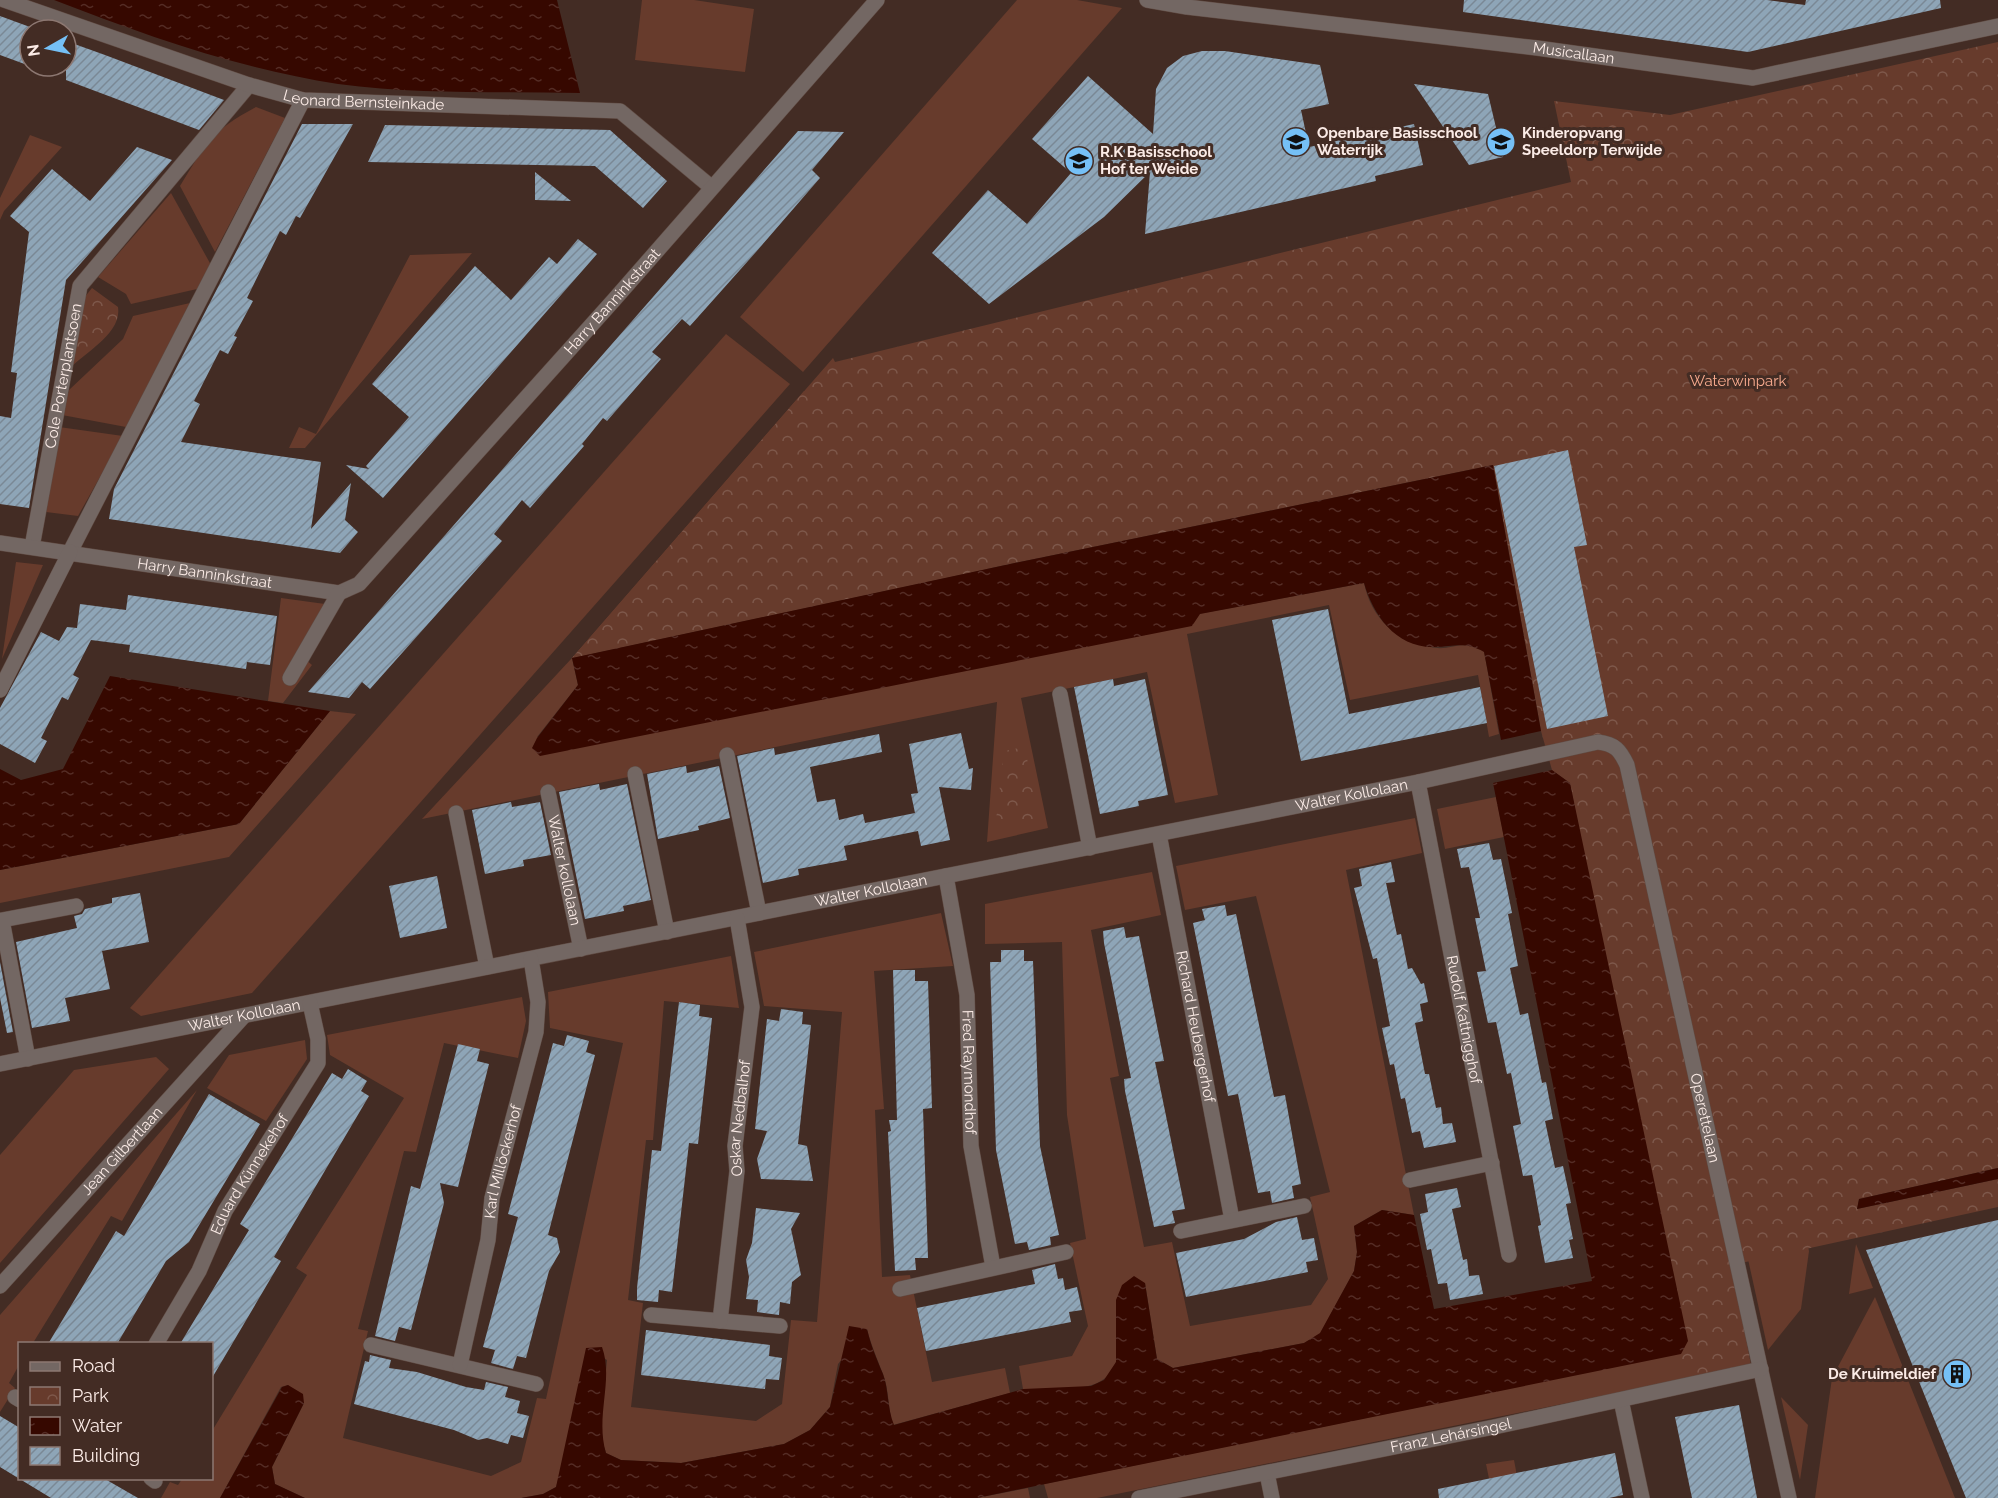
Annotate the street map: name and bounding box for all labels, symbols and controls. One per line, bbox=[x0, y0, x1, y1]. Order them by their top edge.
north arrow bbox=[18, 18, 78, 78]
street label: Musicallaan bbox=[1532, 39, 1616, 68]
text: N bbox=[23, 43, 44, 58]
street label: Leonard Bernsteinkade bbox=[281, 86, 445, 114]
place label: Openbare Basisschool Waterrijk bbox=[1317, 124, 1478, 159]
place label: Kinderopvang Speeldorp Terwijde bbox=[1522, 124, 1662, 159]
school or university icon: Openbare Basisschool Waterrijk bbox=[1280, 126, 1312, 158]
school or university icon: Kinderopvang Speeldorp Terwijde bbox=[1485, 126, 1517, 158]
place label: R.K Basisschool Hof ter Weide bbox=[1100, 143, 1212, 178]
school or university icon: R.K Basisschool Hof ter Weide bbox=[1063, 145, 1095, 177]
street label: Harry Banninkstraat bbox=[560, 245, 664, 358]
street label: Cole Porterplantsoen bbox=[41, 302, 86, 450]
park label: Waterwinpark bbox=[1690, 372, 1786, 390]
street label: Harry Banninkstraat bbox=[136, 554, 273, 592]
street label: Walter Kollolaan bbox=[1294, 775, 1409, 815]
street label: Walter kollolaan bbox=[544, 813, 585, 927]
street label: Walter Kollolaan bbox=[813, 871, 929, 911]
street label: Richard Heubergerhof bbox=[1172, 949, 1219, 1105]
street label: Rudolf Kattnigghof bbox=[1443, 954, 1485, 1086]
street label: Walter Kollolaan bbox=[186, 995, 302, 1035]
street label: Fred Raymondhof bbox=[958, 1010, 980, 1136]
street label: Oskar Nedbalhof bbox=[726, 1058, 755, 1177]
street label: Operettelaan bbox=[1686, 1072, 1724, 1164]
street label: Karl Millöckerhof bbox=[481, 1102, 526, 1219]
street label: Jean Gilbertlaan bbox=[78, 1103, 166, 1199]
street label: Eduard Künnekehof bbox=[207, 1110, 293, 1237]
legend bbox=[18, 1342, 213, 1480]
text: Road bbox=[72, 1355, 115, 1376]
building icon: De Kruimeldief bbox=[1941, 1358, 1973, 1390]
place label: De Kruimeldief bbox=[1828, 1365, 1936, 1383]
text: Park bbox=[72, 1385, 109, 1406]
street label: Franz Lehársingel bbox=[1389, 1414, 1514, 1456]
text: Water bbox=[72, 1415, 123, 1436]
text: Building bbox=[72, 1445, 140, 1466]

